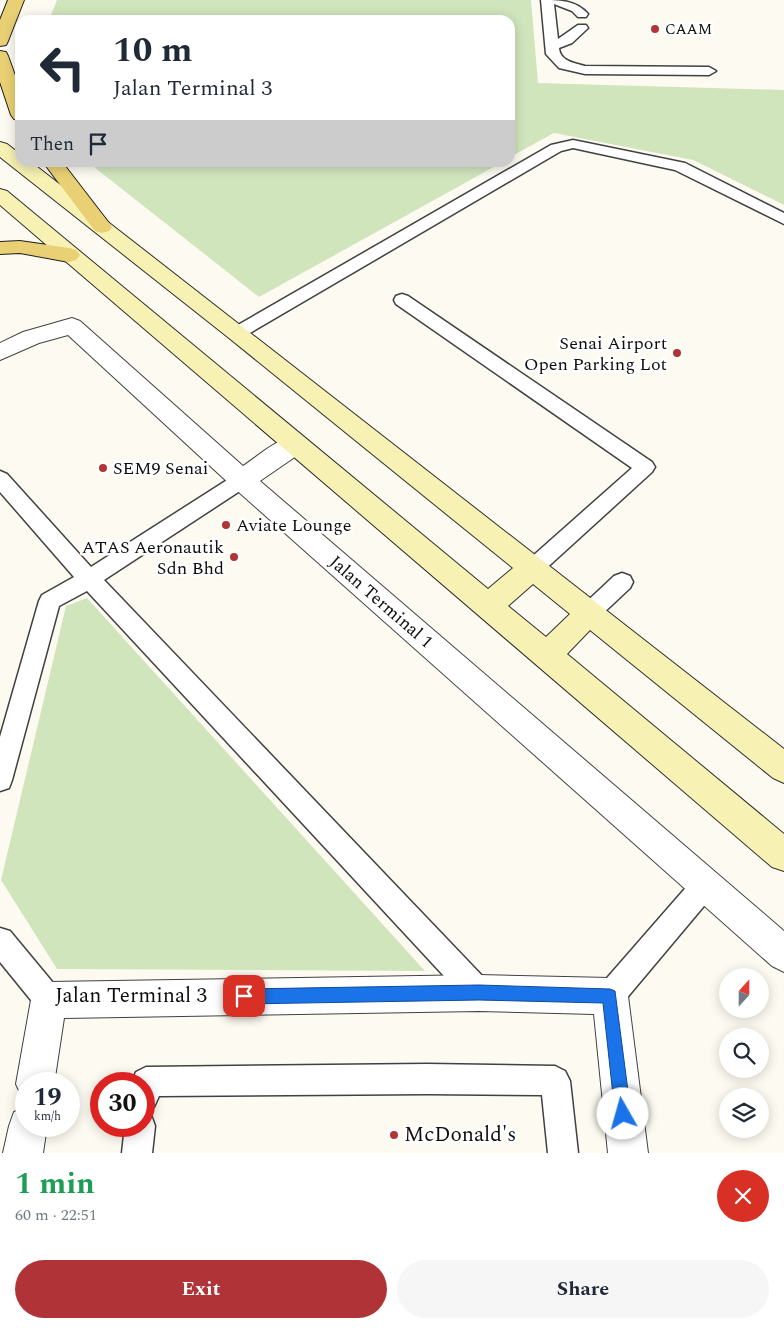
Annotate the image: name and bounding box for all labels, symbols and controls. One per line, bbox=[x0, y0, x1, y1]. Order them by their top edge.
place label: CAAM bbox=[665, 18, 712, 41]
marker: CAAM bbox=[649, 23, 661, 35]
text: 10 m bbox=[113, 24, 193, 77]
icon: left bbox=[30, 35, 95, 100]
text: Jalan Terminal 3 bbox=[113, 72, 272, 105]
text: Then bbox=[30, 130, 74, 159]
icon: arrive bbox=[84, 130, 112, 158]
place label: Senai Airport Open Parking Lot bbox=[524, 330, 667, 378]
marker: Senai Airport Open Parking Lot bbox=[671, 347, 683, 359]
place label: SEM9 Senai bbox=[113, 455, 209, 482]
marker: SEM9 Senai bbox=[97, 462, 109, 474]
place label: Aviate Lounge bbox=[236, 512, 351, 539]
marker: Aviate Lounge bbox=[220, 519, 232, 531]
place label: ATAS Aeronautik Sdn Bhd bbox=[82, 534, 224, 582]
street label: Jalan Terminal 1 bbox=[323, 549, 439, 655]
marker: ATAS Aeronautik Sdn Bhd bbox=[228, 551, 240, 563]
north arrow bbox=[719, 968, 769, 1018]
map controls bbox=[719, 968, 769, 1138]
pin bbox=[223, 975, 265, 1017]
street label: Jalan Terminal 3 bbox=[55, 980, 207, 1012]
icon: arrive bbox=[230, 982, 258, 1010]
button: search bbox=[719, 1028, 769, 1078]
speed limit sign: 30 bbox=[90, 1072, 155, 1137]
text: 19 bbox=[33, 1079, 62, 1117]
position arrow bbox=[596, 1087, 648, 1139]
button: layers bbox=[719, 1088, 769, 1138]
text: km/h bbox=[34, 1107, 61, 1126]
place label: McDonald's bbox=[404, 1119, 516, 1151]
marker: McDonald's bbox=[388, 1129, 400, 1141]
text: 1 min bbox=[15, 1161, 95, 1207]
button: close bbox=[717, 1170, 769, 1222]
text: 60 m · 22:51 bbox=[15, 1203, 97, 1227]
button: Exit bbox=[15, 1260, 387, 1318]
button: Share bbox=[397, 1260, 769, 1318]

